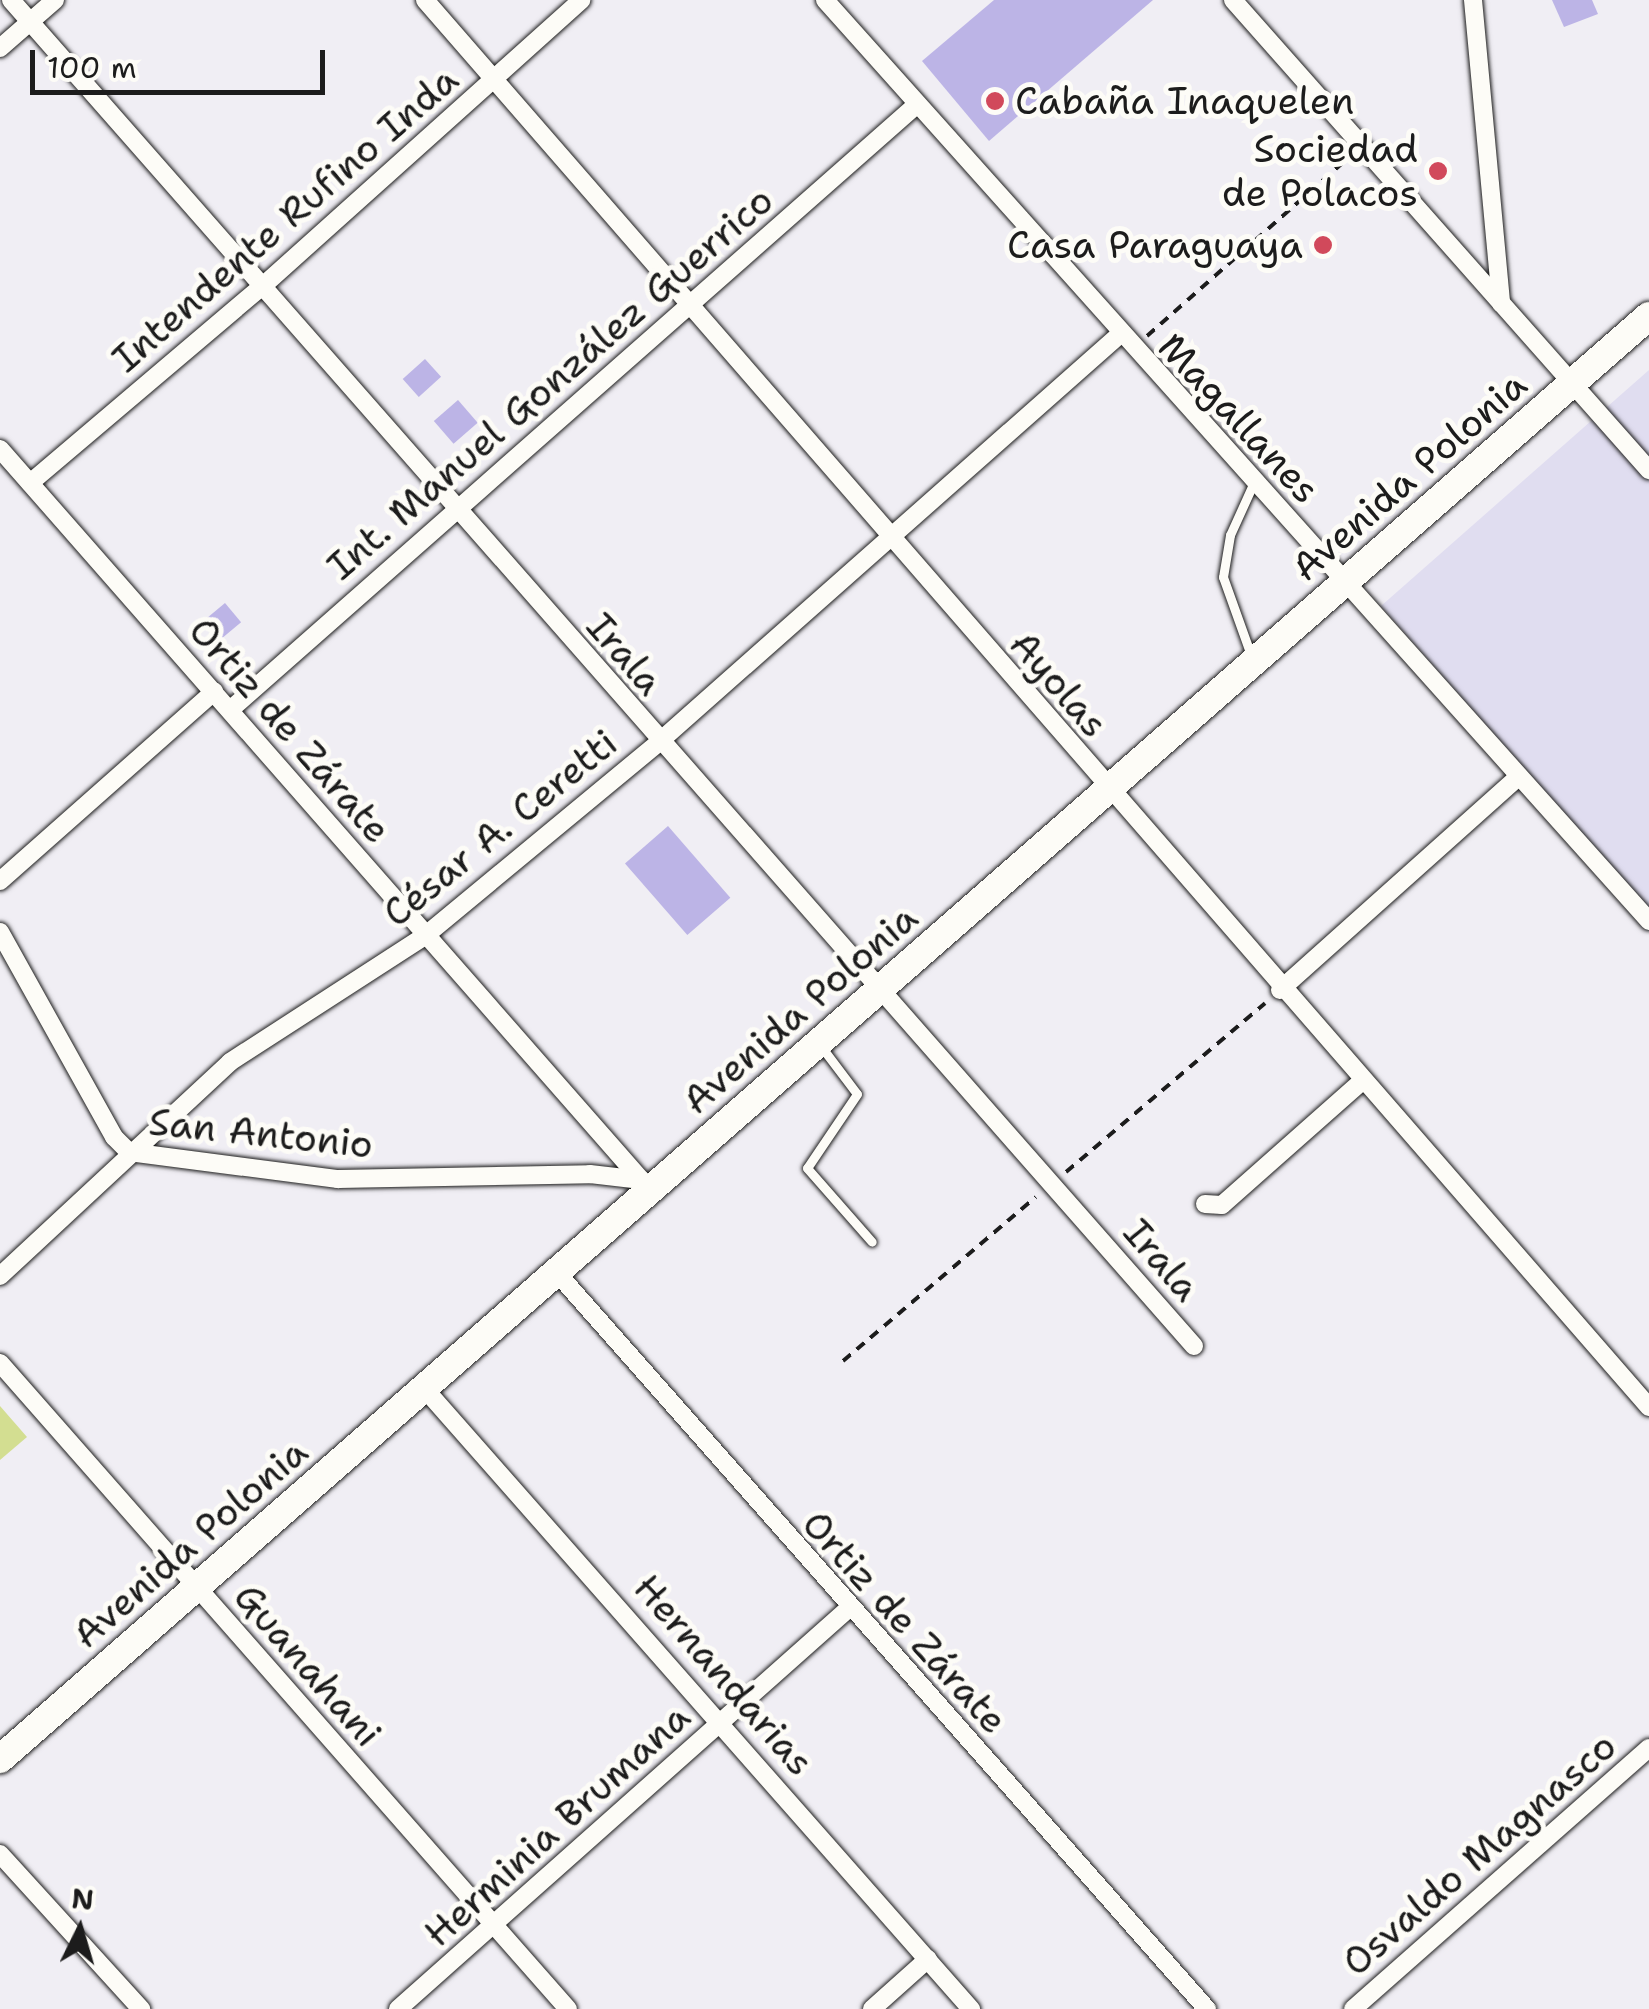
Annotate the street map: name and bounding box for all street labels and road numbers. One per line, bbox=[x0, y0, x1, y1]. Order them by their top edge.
street label: Intendente Rufino Inda bbox=[103, 57, 467, 381]
street label: Int. Manuel González Guerrico bbox=[318, 177, 782, 589]
street label: Magallanes bbox=[1149, 324, 1329, 512]
street label: Avenida Polonia bbox=[1282, 362, 1536, 590]
street label: Irala bbox=[577, 604, 673, 704]
street label: Ortiz de Zárate bbox=[180, 608, 400, 852]
street label: Ayolas bbox=[1001, 622, 1117, 746]
street label: César A. Ceretti bbox=[374, 720, 626, 936]
street label: Avenida Polonia bbox=[673, 895, 927, 1123]
street label: San Antonio bbox=[147, 1099, 375, 1167]
street label: Irala bbox=[1114, 1210, 1210, 1310]
street label: Avenida Polonia bbox=[63, 1429, 317, 1657]
street label: Ortiz de Zárate bbox=[793, 1501, 1017, 1743]
street label: Hernandarias bbox=[624, 1565, 824, 1785]
street label: Guanahani bbox=[225, 1574, 391, 1756]
street label: Herminia Brumana bbox=[415, 1694, 699, 1956]
street label: Osvaldo Magnasco bbox=[1333, 1723, 1625, 1985]

